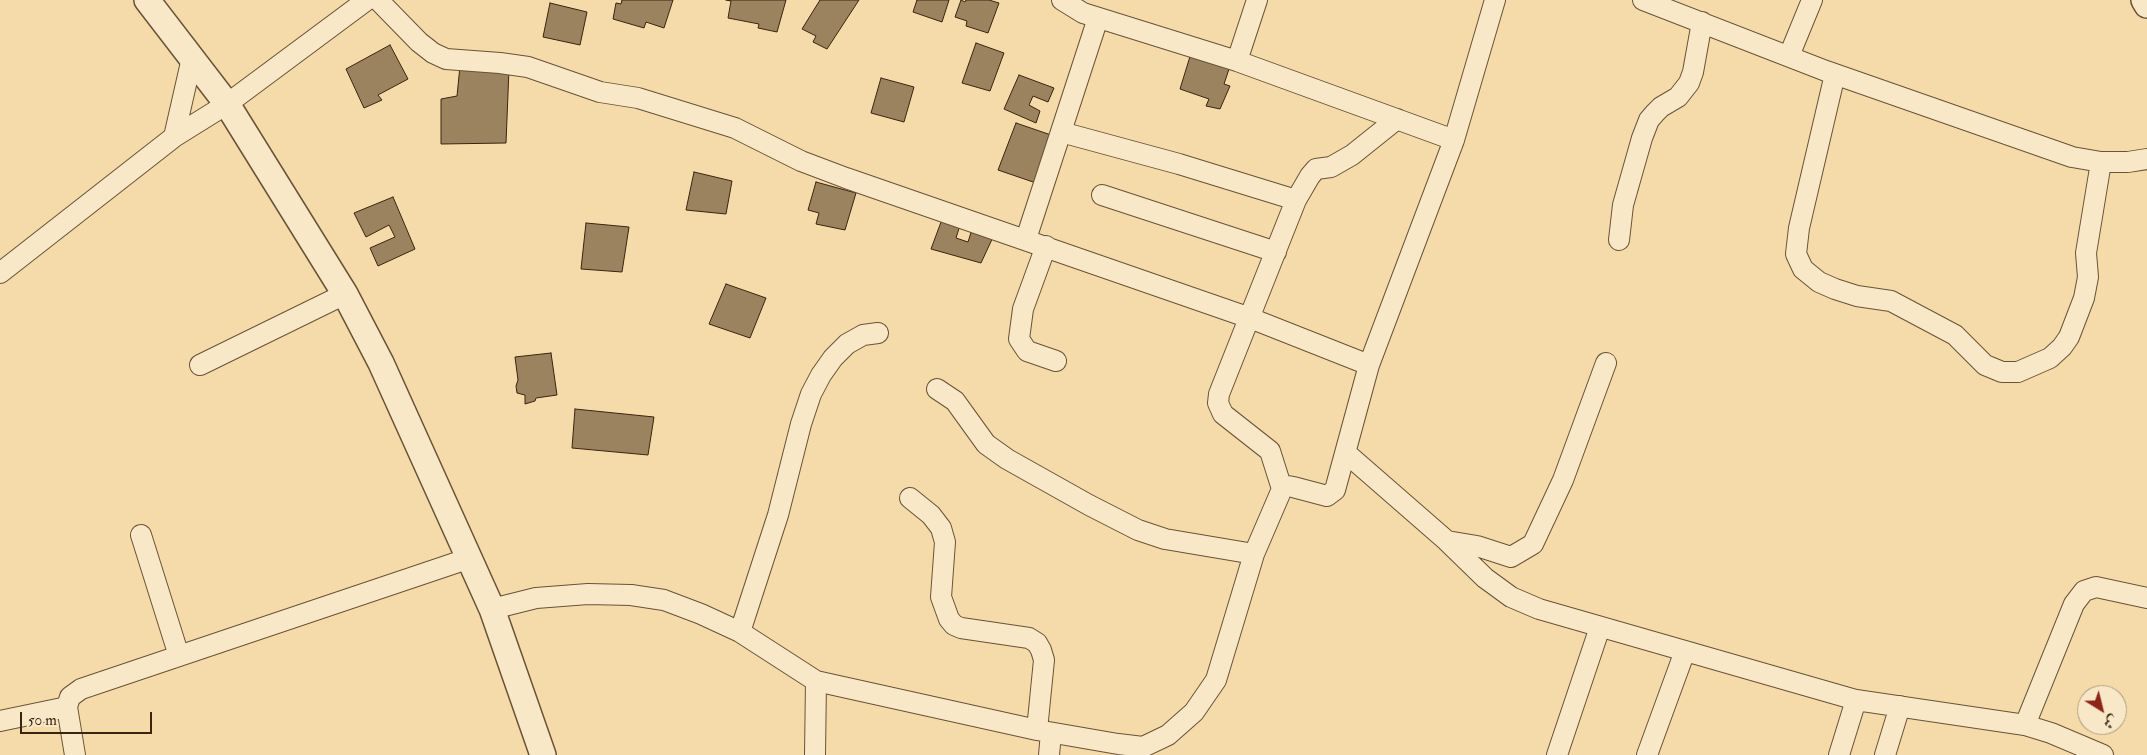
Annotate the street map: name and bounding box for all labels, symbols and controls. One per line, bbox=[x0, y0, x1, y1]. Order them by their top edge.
north arrow bbox=[2077, 685, 2127, 735]
scale bar bbox=[22, 702, 155, 734]
text: 50 m bbox=[28, 711, 57, 730]
text: ش bbox=[2100, 711, 2121, 733]

